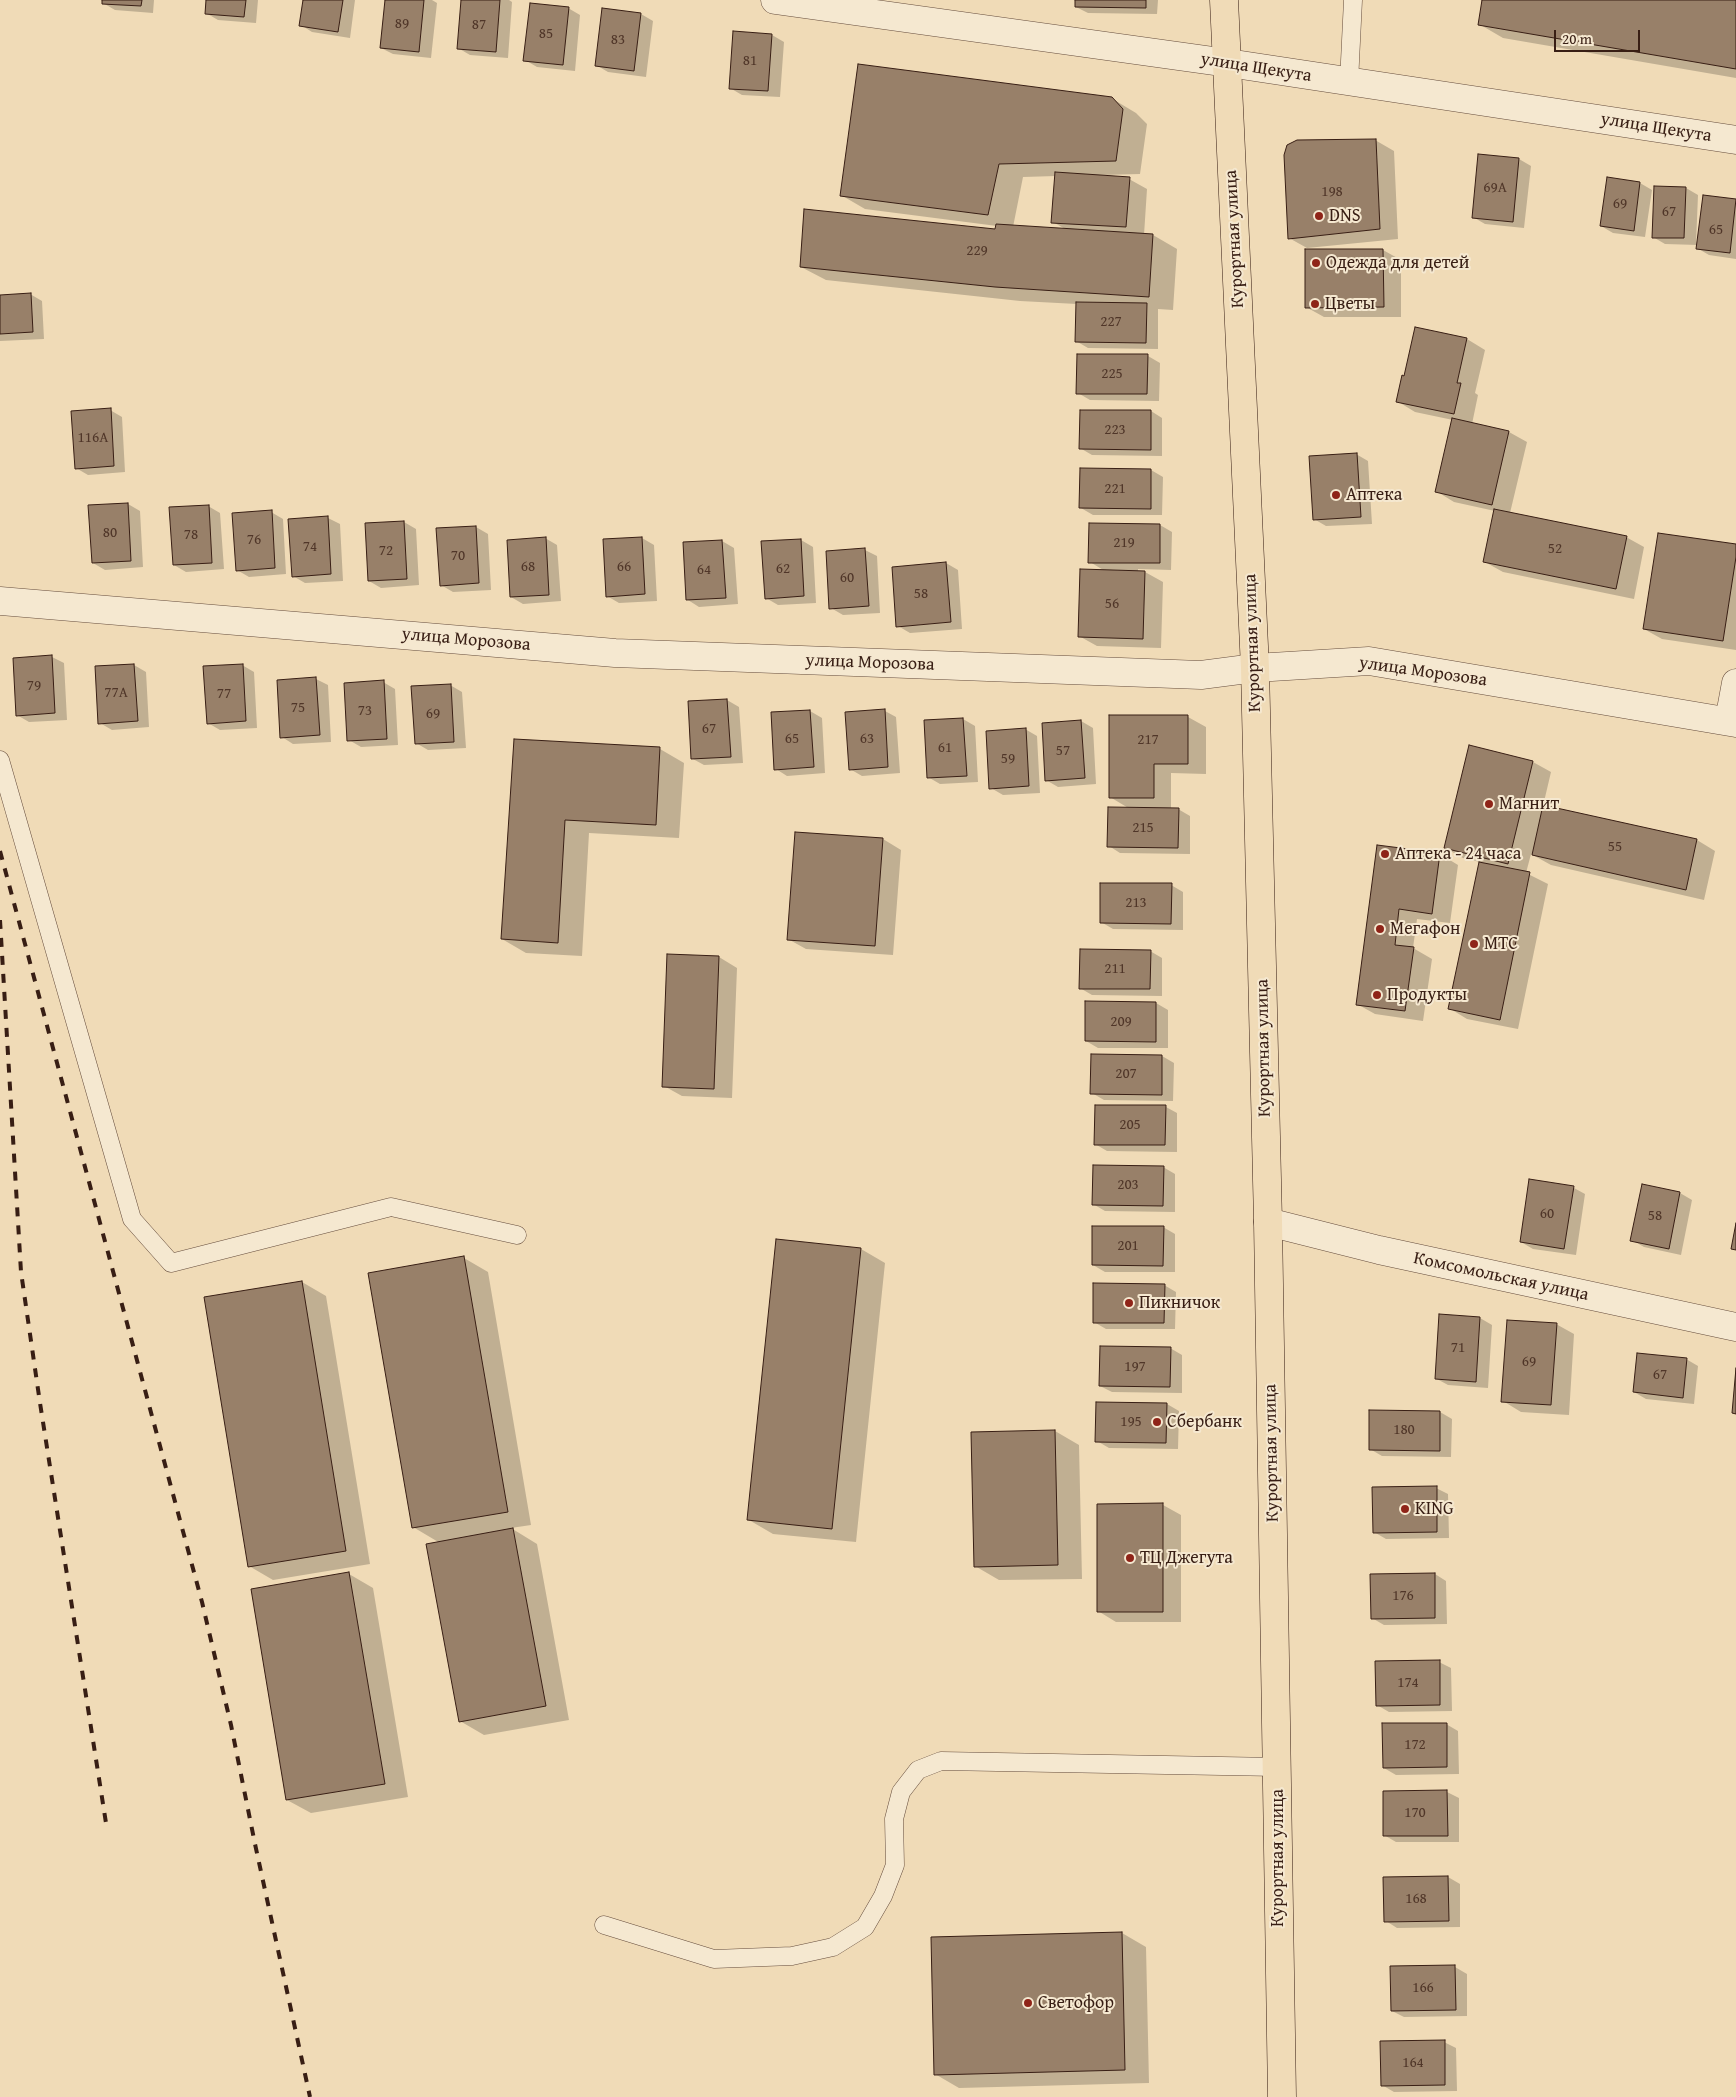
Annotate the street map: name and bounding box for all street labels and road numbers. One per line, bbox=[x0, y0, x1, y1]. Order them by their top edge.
street label: улица Щекута bbox=[1199, 49, 1313, 87]
street label: улица Щекута bbox=[1599, 109, 1713, 147]
street label: Курортная улица bbox=[1221, 169, 1249, 309]
street label: Курортная улица bbox=[1240, 574, 1266, 712]
street label: улица Морозова bbox=[401, 624, 531, 656]
street label: улица Морозова bbox=[805, 650, 935, 676]
street label: улица Морозова bbox=[1358, 652, 1488, 692]
street label: Курортная улица bbox=[1252, 979, 1276, 1117]
street label: Комсомольская улица bbox=[1412, 1248, 1590, 1306]
street label: Курортная улица bbox=[1260, 1384, 1284, 1522]
street label: Курортная улица bbox=[1267, 1789, 1289, 1927]

